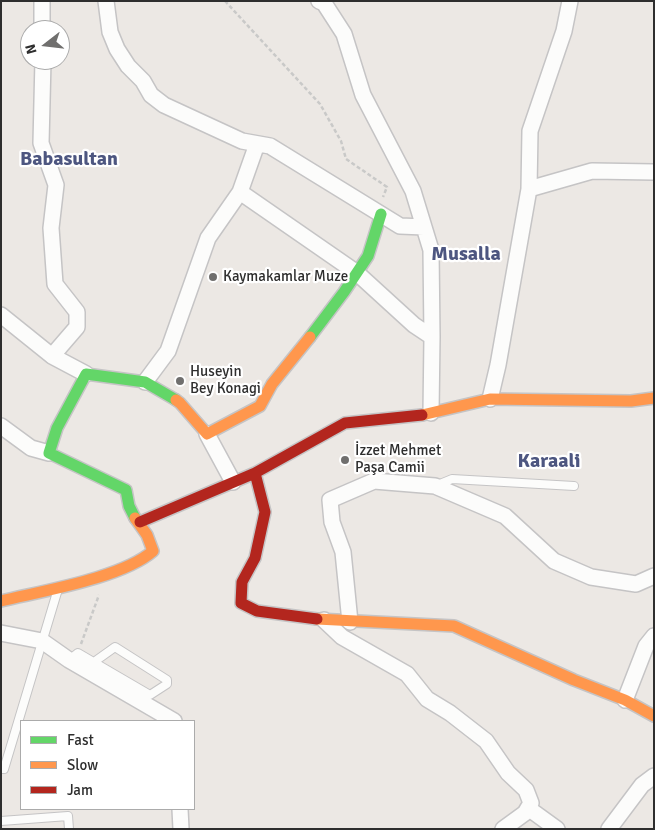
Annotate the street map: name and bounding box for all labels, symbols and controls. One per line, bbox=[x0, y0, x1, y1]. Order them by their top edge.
north arrow bbox=[20, 20, 70, 70]
text: N bbox=[22, 42, 41, 56]
district label: Babasultan bbox=[20, 148, 118, 172]
district label: Musalla bbox=[431, 243, 501, 267]
place label: Kaymakamlar Muze bbox=[223, 268, 348, 286]
marker: Kaymakamlar Muze bbox=[207, 271, 219, 283]
place label: Huseyin Bey Konagi bbox=[190, 363, 261, 398]
marker: Huseyin Bey Konagi bbox=[174, 375, 186, 387]
place label: İzzet Mehmet Paşa Camii bbox=[355, 442, 441, 477]
district label: Karaali bbox=[518, 450, 580, 474]
marker: İzzet Mehmet Paşa Camii bbox=[339, 454, 351, 466]
legend bbox=[20, 720, 195, 810]
text: Fast bbox=[67, 731, 94, 749]
text: Slow bbox=[67, 756, 98, 774]
text: Jam bbox=[67, 781, 93, 799]

